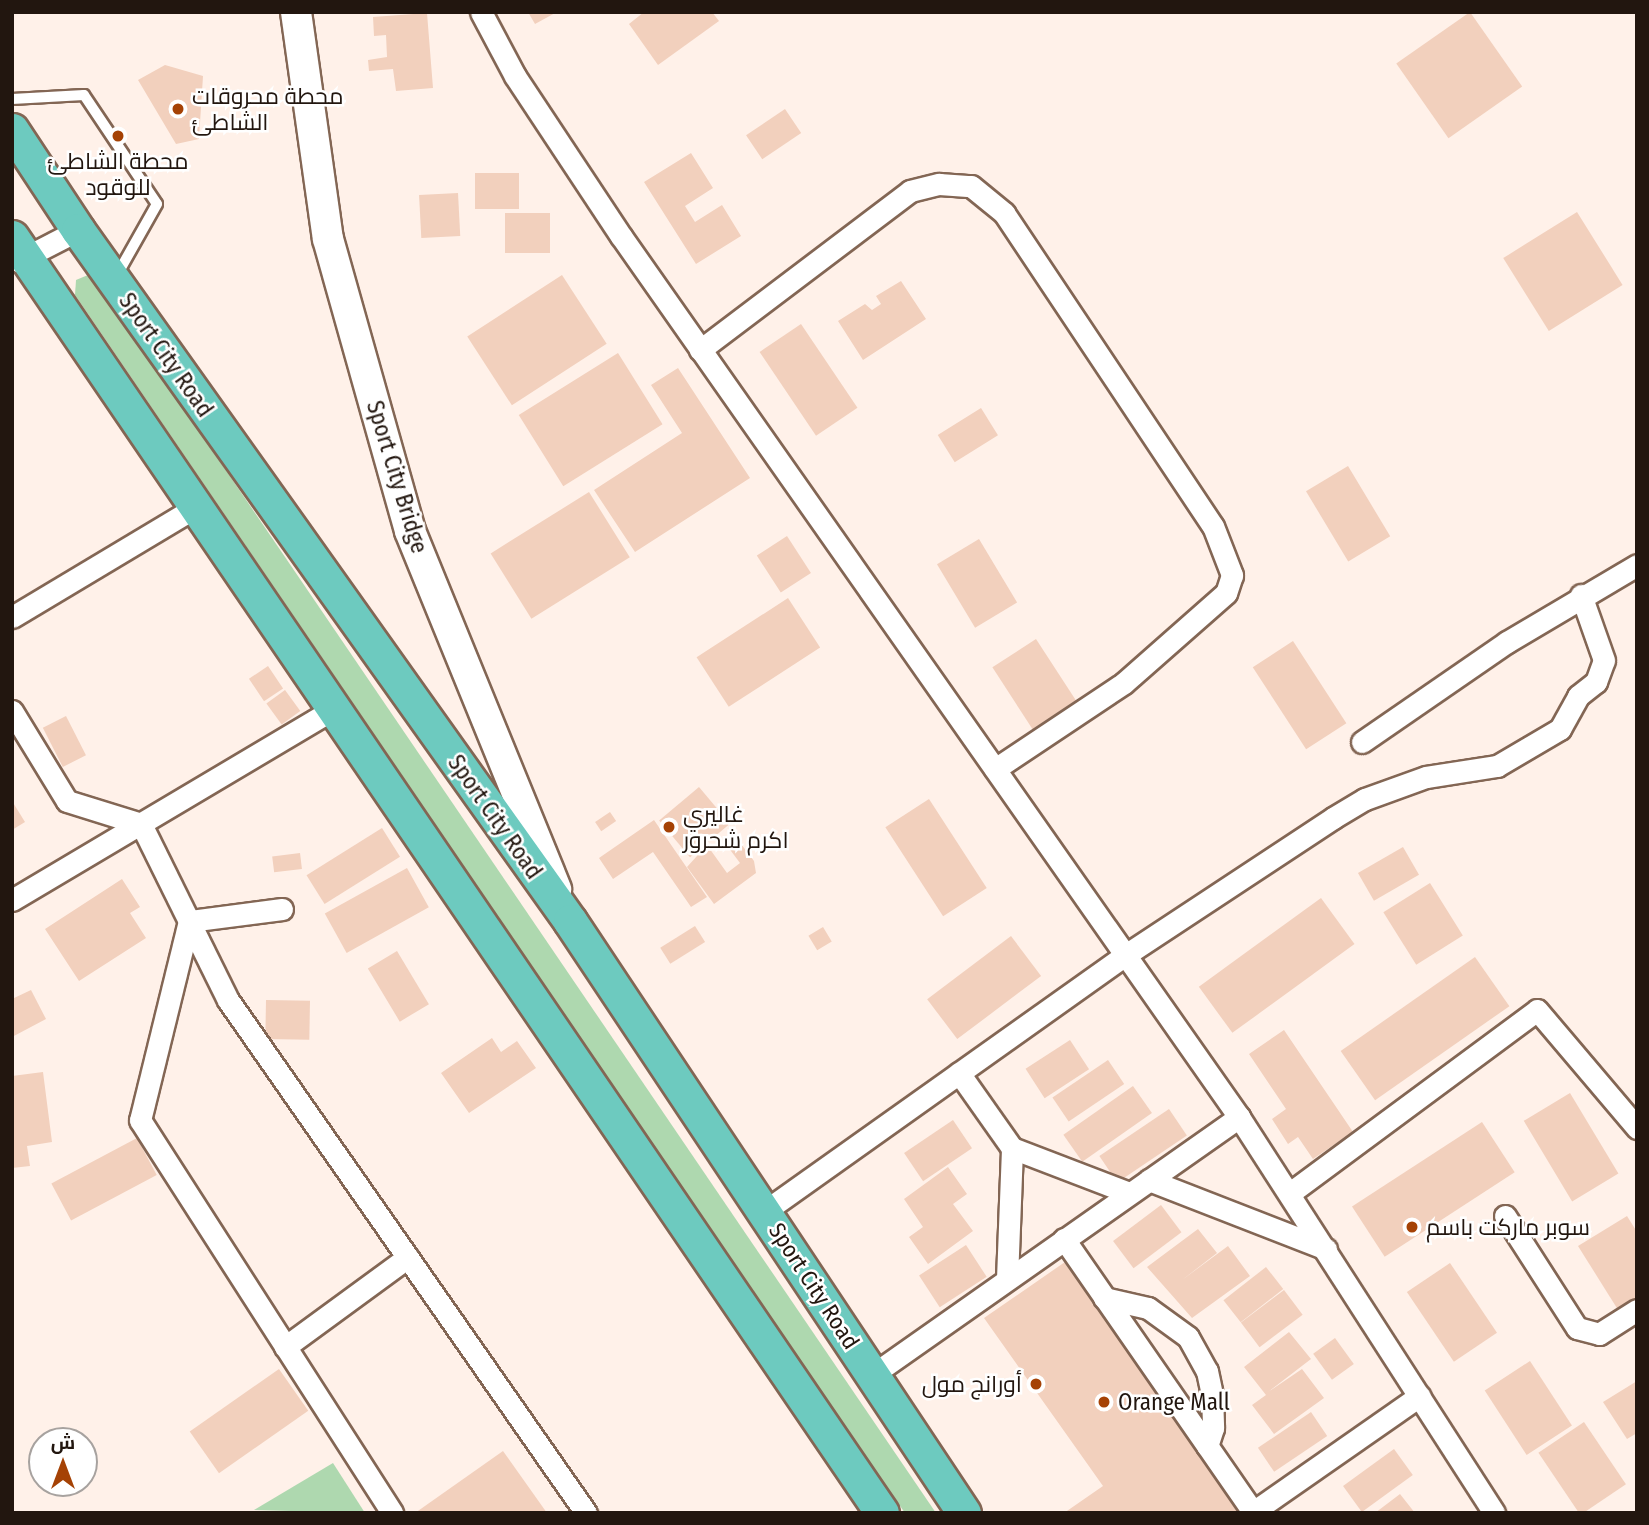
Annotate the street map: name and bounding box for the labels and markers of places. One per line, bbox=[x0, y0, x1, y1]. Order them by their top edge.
place label: محطة محروقات الشاطئ bbox=[192, 82, 344, 136]
marker: محطة محروقات الشاطئ bbox=[170, 101, 186, 117]
marker: محطة الشاطئ للوقود bbox=[110, 128, 126, 144]
place label: محطة الشاطئ للوقود bbox=[47, 147, 189, 201]
place label: غاليري اكرم شحرور bbox=[683, 800, 789, 854]
marker: غاليري اكرم شحرور bbox=[661, 819, 677, 835]
place label: سوبر ماركت باسم bbox=[1426, 1213, 1590, 1241]
marker: سوبر ماركت باسم bbox=[1404, 1219, 1420, 1235]
place label: أورانج مول bbox=[922, 1370, 1022, 1398]
marker: أورانج مول bbox=[1028, 1376, 1044, 1392]
place label: Orange Mall bbox=[1118, 1388, 1230, 1416]
marker: Orange Mall bbox=[1096, 1394, 1112, 1410]

